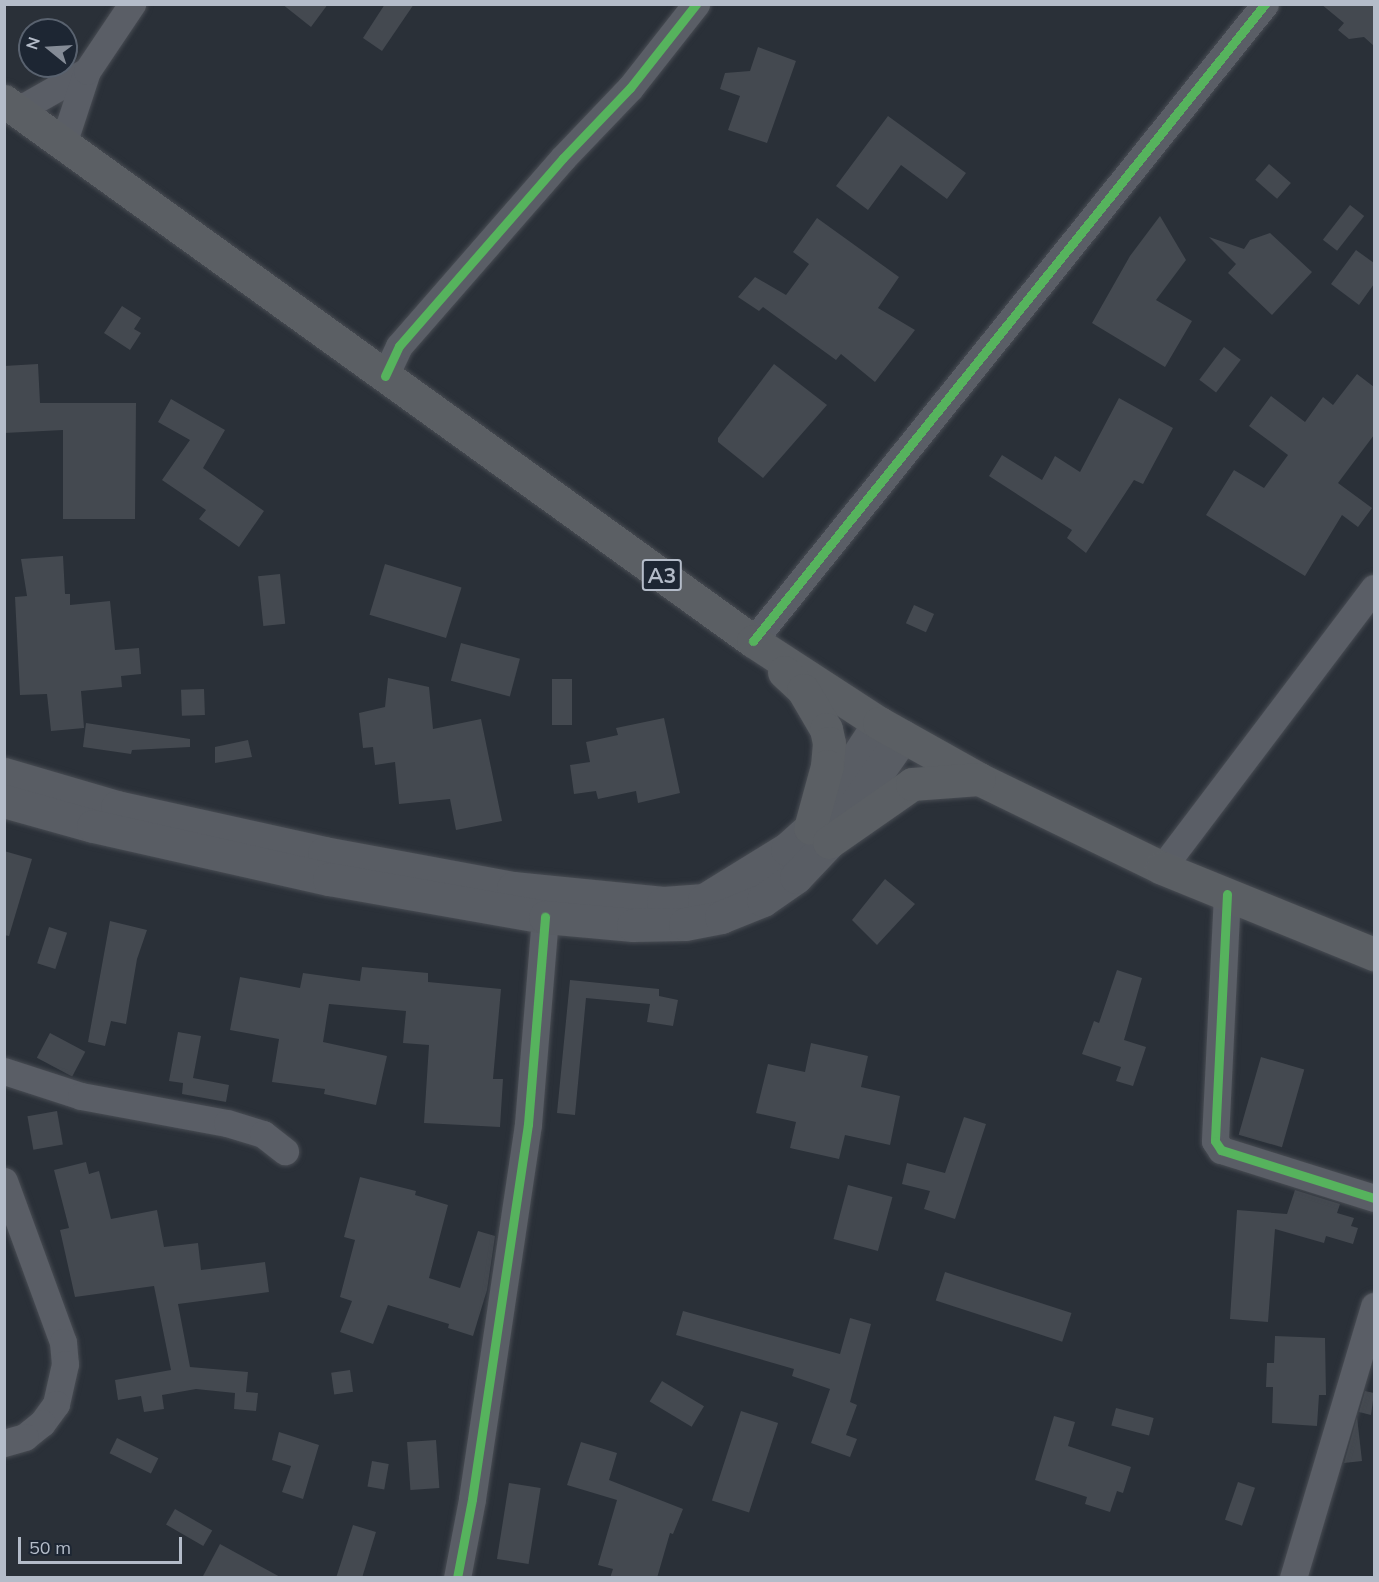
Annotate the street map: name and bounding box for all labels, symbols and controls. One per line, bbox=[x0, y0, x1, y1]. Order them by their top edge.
north arrow bbox=[18, 18, 78, 78]
text: N bbox=[21, 34, 44, 52]
road number: A3 bbox=[641, 557, 683, 593]
scale bar bbox=[21, 1525, 184, 1563]
text: 50 m bbox=[29, 1536, 71, 1559]

